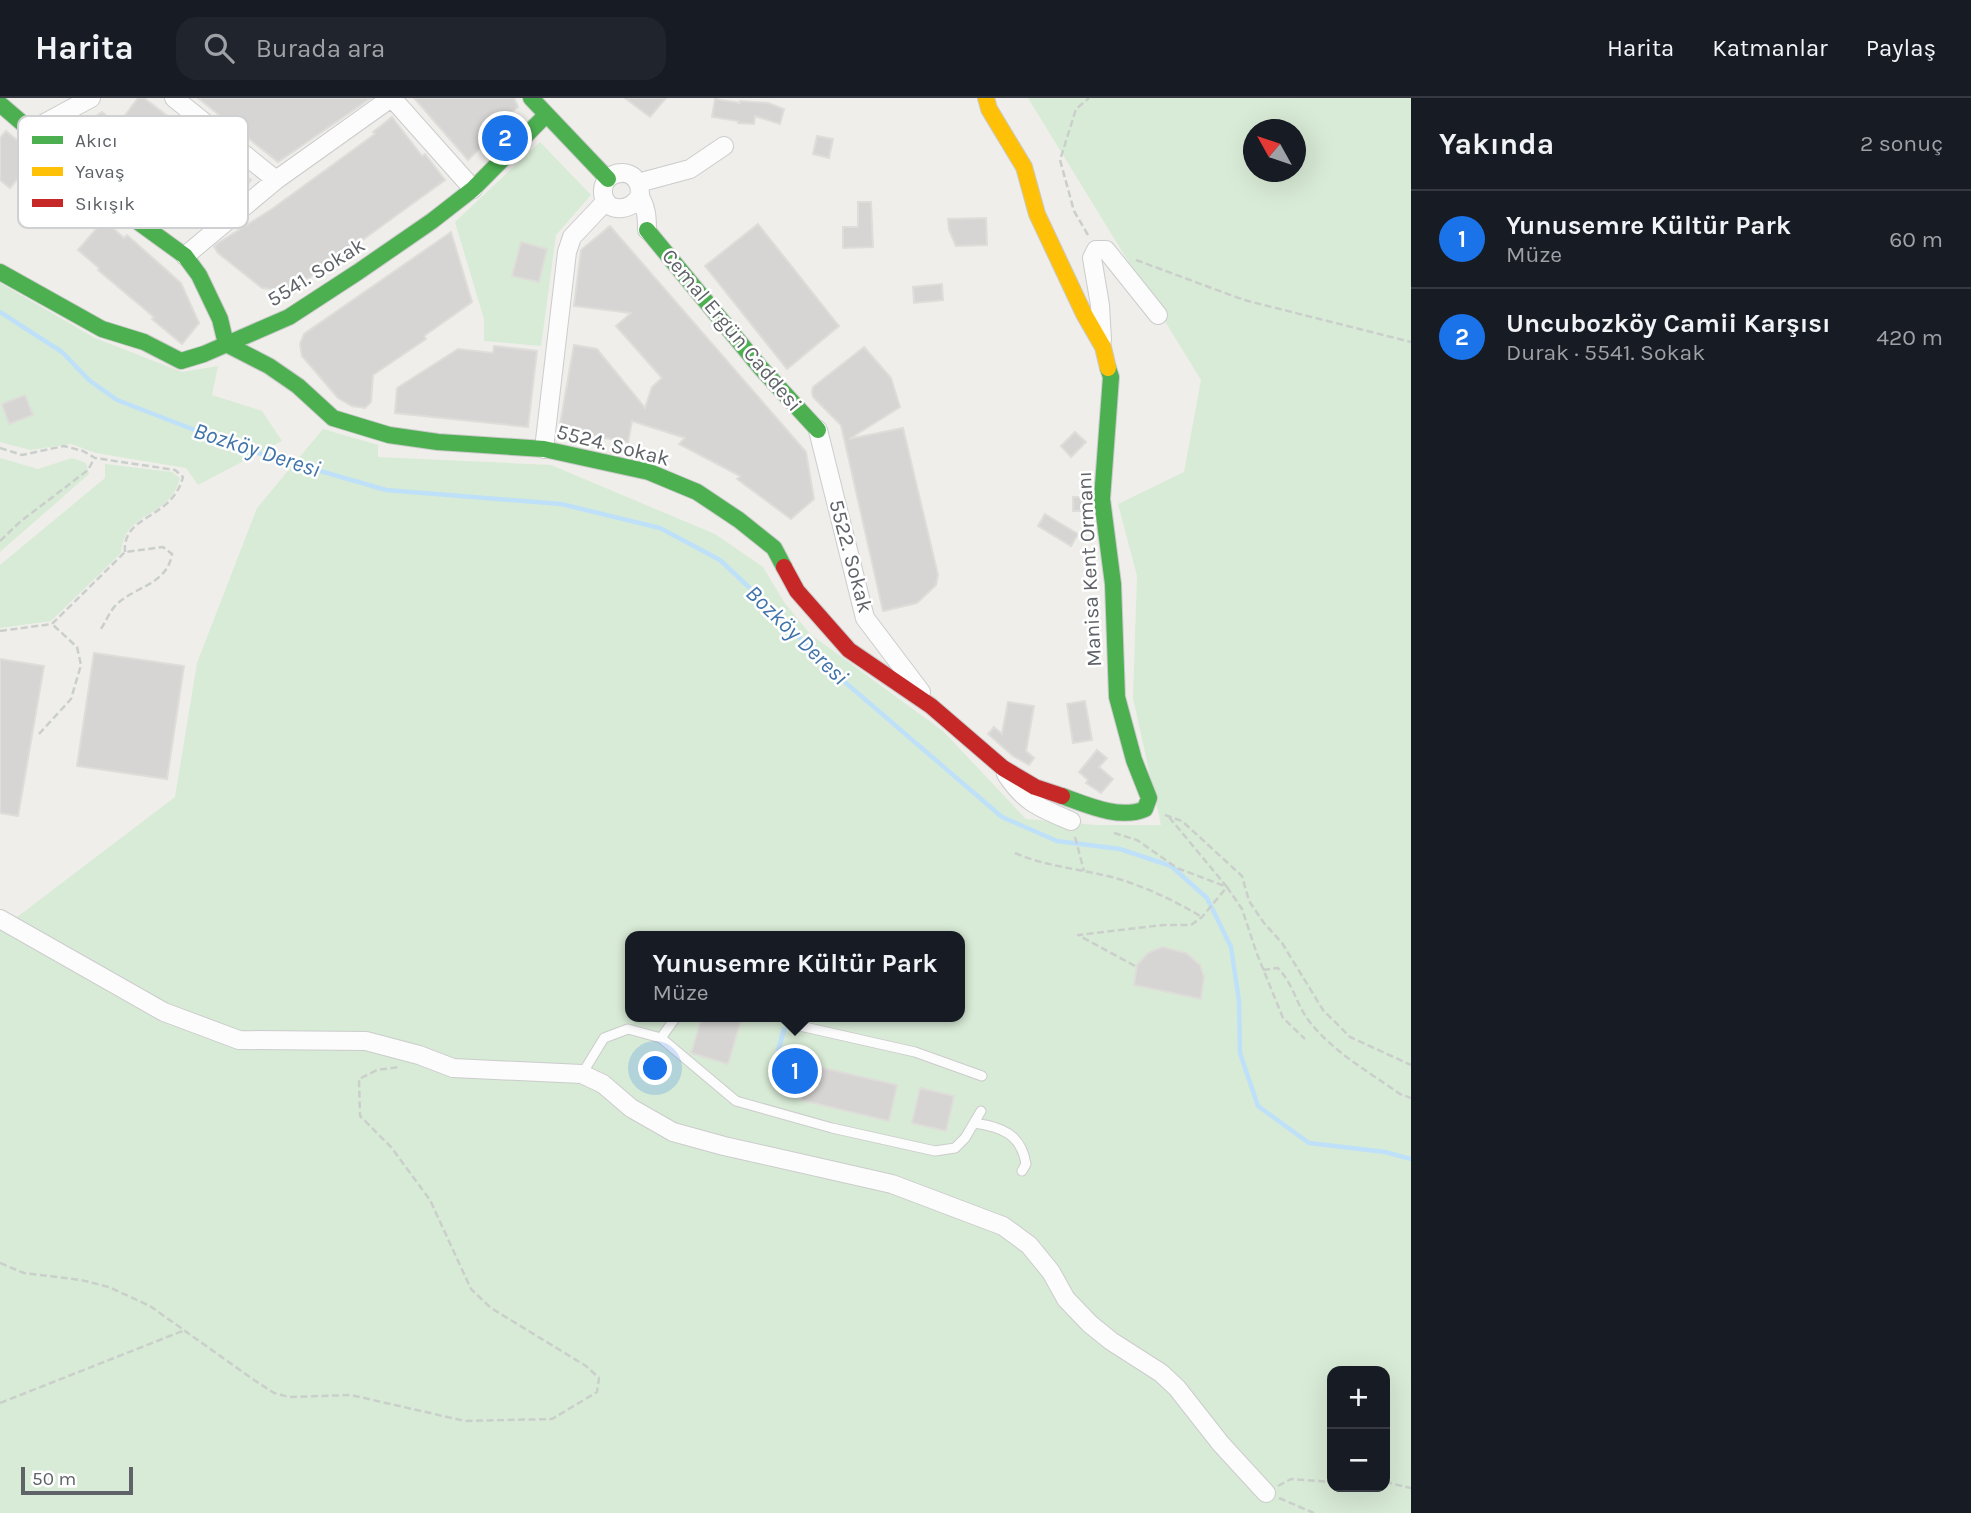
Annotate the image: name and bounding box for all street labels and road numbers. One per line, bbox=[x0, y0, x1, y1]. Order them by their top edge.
street label: 5541. Sokak bbox=[263, 232, 369, 311]
street label: Cemal Ergün Caddesi bbox=[657, 244, 807, 416]
street label: 5524. Sokak bbox=[554, 419, 672, 471]
street label: Manisa Kent Ormanı bbox=[1072, 470, 1106, 668]
street label: 5522. Sokak bbox=[824, 497, 878, 615]

